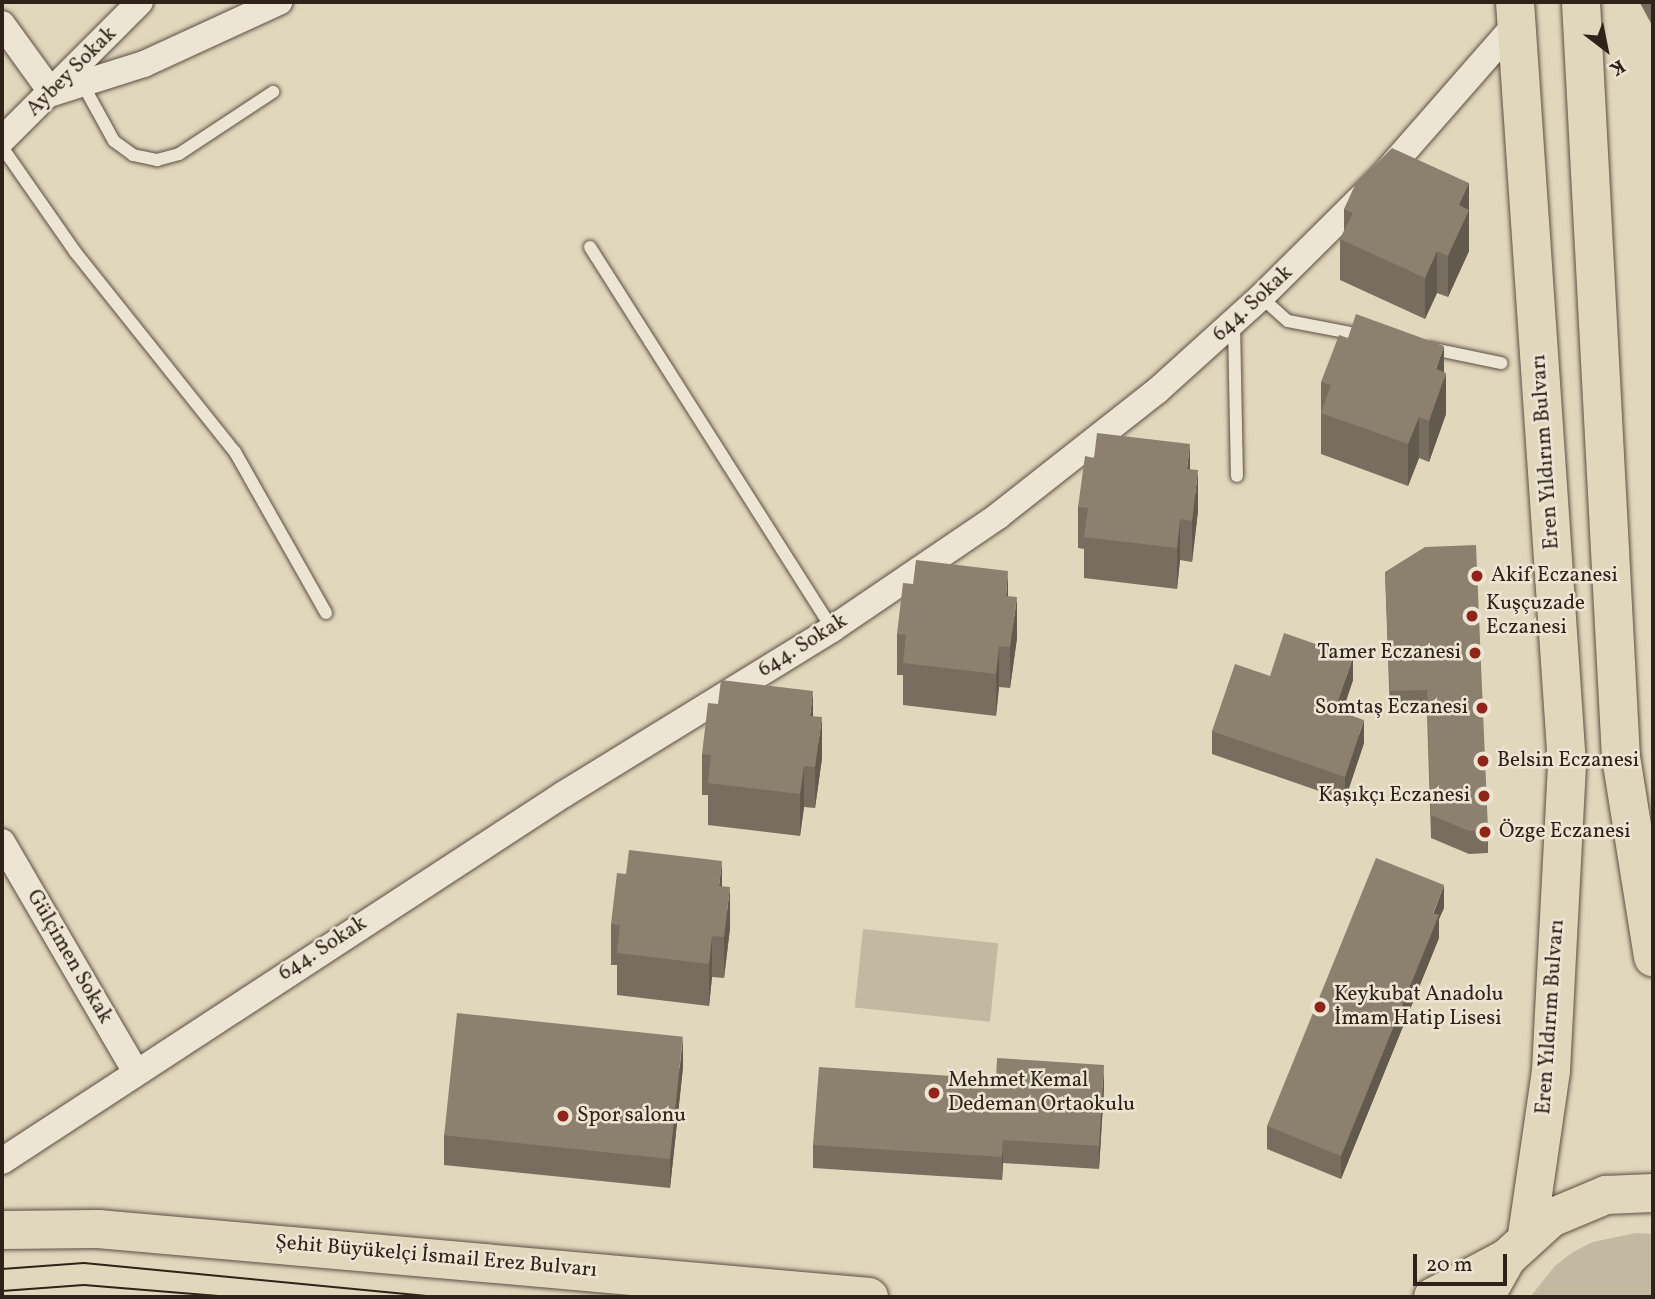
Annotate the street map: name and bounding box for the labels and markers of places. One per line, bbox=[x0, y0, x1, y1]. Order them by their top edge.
place label: Akif Eczanesi bbox=[1491, 563, 1616, 589]
marker: Akif Eczanesi bbox=[1469, 568, 1485, 584]
place label: Kuşçuzade Eczanesi bbox=[1486, 591, 1585, 641]
marker: Kuşçuzade Eczanesi bbox=[1464, 608, 1480, 624]
place label: Tamer Eczanesi bbox=[1317, 640, 1461, 666]
marker: Tamer Eczanesi bbox=[1467, 645, 1483, 661]
place label: Somtaş Eczanesi bbox=[1315, 695, 1468, 721]
marker: Somtaş Eczanesi bbox=[1474, 700, 1490, 716]
place label: Belsin Eczanesi bbox=[1497, 748, 1639, 774]
marker: Belsin Eczanesi bbox=[1475, 753, 1491, 769]
place label: Kaşıkçı Eczanesi bbox=[1318, 783, 1470, 809]
marker: Kaşıkçı Eczanesi bbox=[1476, 788, 1492, 804]
place label: Özge Eczanesi bbox=[1499, 819, 1631, 845]
marker: Özge Eczanesi bbox=[1477, 824, 1493, 840]
place label: Keykubat Anadolu İmam Hatip Lisesi bbox=[1334, 982, 1504, 1032]
marker: Keykubat Anadolu İmam Hatip Lisesi bbox=[1312, 999, 1328, 1015]
place label: Mehmet Kemal Dedeman Ortaokulu bbox=[948, 1068, 1135, 1118]
marker: Mehmet Kemal Dedeman Ortaokulu bbox=[926, 1085, 942, 1101]
place label: Spor salonu bbox=[577, 1103, 686, 1129]
marker: Spor salonu bbox=[555, 1108, 571, 1124]

